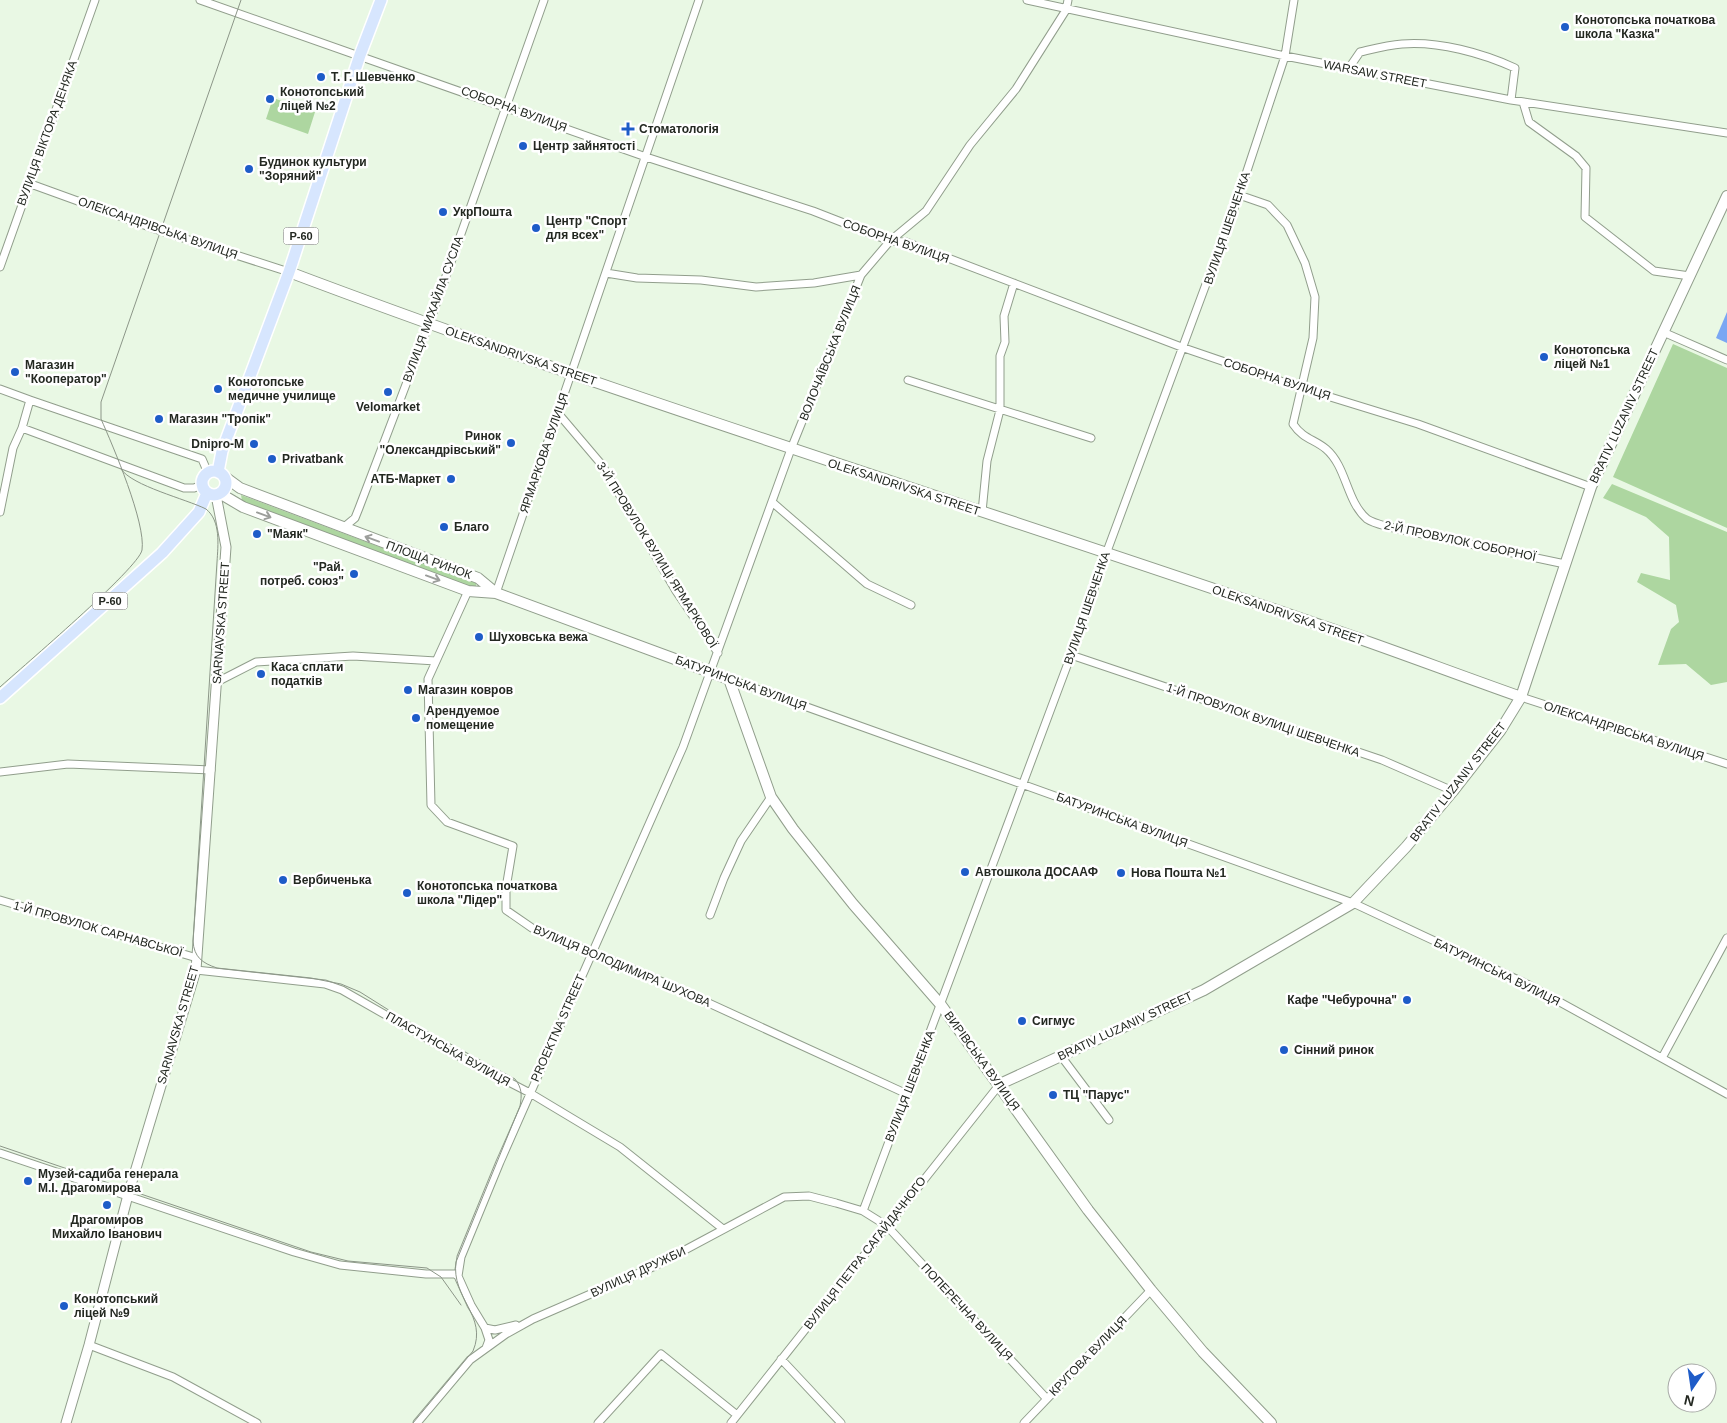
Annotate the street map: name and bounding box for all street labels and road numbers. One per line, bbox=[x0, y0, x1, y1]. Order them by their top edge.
street label: WARSAW STREET bbox=[1322, 57, 1429, 91]
street label: ВУЛИЦЯ ВІКТОРА ДЕНЯКА bbox=[14, 58, 80, 208]
street label: СОБОРНА ВУЛИЦЯ bbox=[459, 83, 569, 135]
street label: ВУЛИЦЯ ШЕВЧЕНКА bbox=[1201, 170, 1253, 286]
street label: ОЛЕКСАНДРІВСЬКА ВУЛИЦЯ bbox=[76, 194, 240, 262]
street label: СОБОРНА ВУЛИЦЯ bbox=[841, 216, 951, 266]
road number: Р-60 bbox=[284, 228, 318, 245]
street label: ВУЛИЦЯ МИХАЙЛА СУСЛА bbox=[399, 234, 466, 384]
street label: ВОЛОЧАЇВСЬКА ВУЛИЦЯ bbox=[796, 283, 864, 423]
street label: OLEKSANDRIVSKA STREET bbox=[443, 323, 599, 389]
street label: BRATIV LUZANIV STREET bbox=[1587, 346, 1662, 486]
street label: СОБОРНА ВУЛИЦЯ bbox=[1222, 355, 1332, 403]
street label: ЯРМАРКОВА ВУЛИЦЯ bbox=[517, 391, 571, 515]
street label: OLEKSANDRIVSKA STREET bbox=[826, 456, 983, 518]
street label: 3-Й ПРОВУЛОК ВУЛИЦІ ЯРМАРКОВОЇ bbox=[594, 459, 722, 651]
street label: 2-Й ПРОВУЛОК СОБОРНОЇ bbox=[1383, 517, 1538, 564]
street label: ПЛОЩА РИНОК bbox=[384, 538, 474, 582]
street label: ВУЛИЦЯ ШЕВЧЕНКА bbox=[1061, 550, 1113, 666]
street label: SARNAVSKA STREET bbox=[210, 561, 232, 685]
street label: OLEKSANDRIVSKA STREET bbox=[1210, 582, 1366, 648]
road number: Р-60 bbox=[92, 592, 128, 610]
street label: БАТУРИНСЬКА ВУЛИЦЯ bbox=[673, 653, 809, 713]
street label: 1-Й ПРОВУЛОК ВУЛИЦІ ШЕВЧЕНКА bbox=[1164, 679, 1362, 760]
street label: ОЛЕКСАНДРІВСЬКА ВУЛИЦЯ bbox=[1542, 698, 1706, 764]
street label: BRATIV LUZANIV STREET bbox=[1407, 719, 1509, 844]
street label: БАТУРИНСЬКА ВУЛИЦЯ bbox=[1054, 790, 1190, 850]
street label: 1-Й ПРОВУЛОК САРНАВСЬКОЇ bbox=[12, 897, 185, 960]
street label: ВУЛИЦЯ ВОЛОДИМИРА ШУХОВА bbox=[531, 922, 713, 1010]
street label: БАТУРИНСЬКА ВУЛИЦЯ bbox=[1432, 935, 1562, 1009]
street label: SARNAVSKA STREET bbox=[154, 964, 202, 1086]
street label: PROEKTNA STREET bbox=[528, 972, 588, 1084]
street label: BRATIV LUZANIV STREET bbox=[1055, 988, 1195, 1063]
street label: ПЛАСТУНСЬКА ВУЛИЦЯ bbox=[383, 1009, 513, 1089]
street label: ВИРІВСЬКА ВУЛИЦЯ bbox=[941, 1009, 1023, 1113]
street label: ВУЛИЦЯ ШЕВЧЕНКА bbox=[882, 1028, 938, 1144]
street label: ВУЛИЦЯ ПЕТРА САГАЙДАЧНОГО bbox=[800, 1173, 929, 1332]
street label: ВУЛИЦЯ ДРУЖБИ bbox=[588, 1244, 688, 1300]
street label: ПОПЕРЕЧНА ВУЛИЦЯ bbox=[918, 1261, 1016, 1363]
street label: КРУГОВА ВУЛИЦЯ bbox=[1046, 1313, 1130, 1399]

